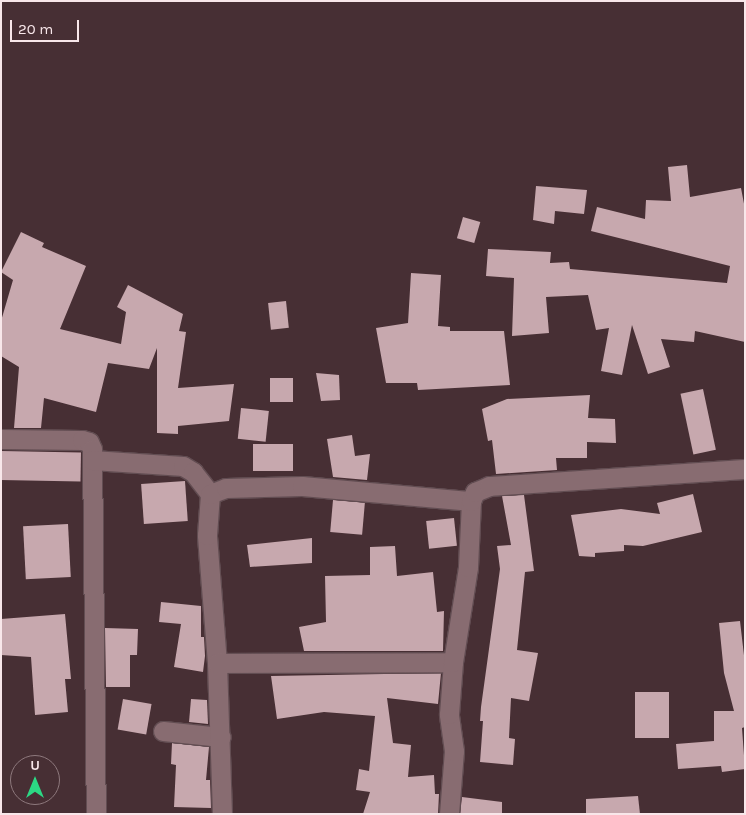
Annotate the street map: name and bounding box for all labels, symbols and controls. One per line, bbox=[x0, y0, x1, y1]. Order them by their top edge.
scale bar bbox=[12, 10, 81, 42]
text: 20 m bbox=[18, 20, 53, 38]
north arrow bbox=[10, 755, 60, 805]
text: U bbox=[30, 757, 40, 774]

